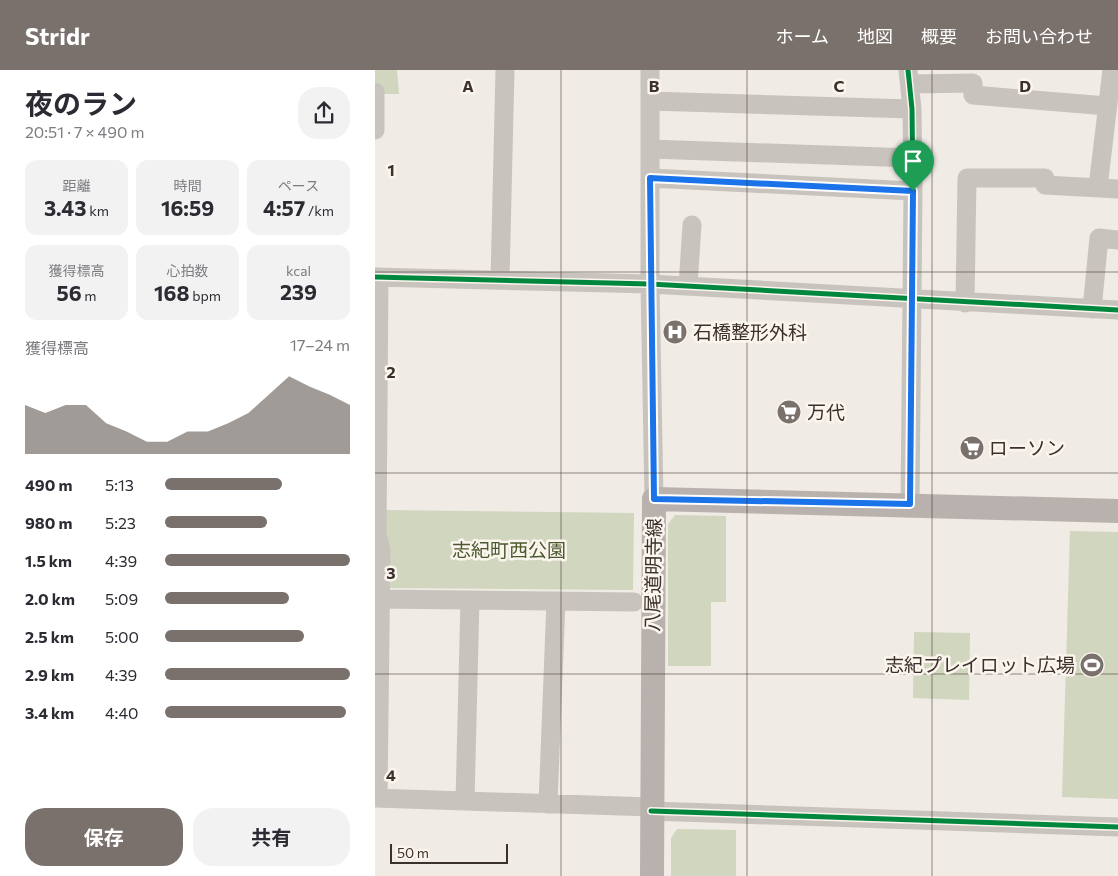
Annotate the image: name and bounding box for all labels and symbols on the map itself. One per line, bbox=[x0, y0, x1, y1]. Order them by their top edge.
text: A bbox=[462, 76, 474, 95]
text: B bbox=[649, 76, 660, 95]
text: C bbox=[834, 76, 845, 95]
text: D bbox=[1019, 76, 1031, 95]
pin bbox=[892, 140, 934, 191]
text: 1 bbox=[387, 160, 395, 179]
hospital icon: 石橋整形外科 bbox=[662, 319, 688, 345]
place label: 石橋整形外科 bbox=[693, 320, 807, 343]
text: 2 bbox=[386, 362, 396, 381]
supermarket icon: 万代 bbox=[776, 399, 802, 425]
place label: 万代 bbox=[807, 400, 845, 423]
supermarket icon: ローソン bbox=[959, 435, 985, 461]
place label: ローソン bbox=[989, 436, 1065, 459]
street label: 八尾道明寺線 bbox=[640, 518, 665, 632]
park label: 志紀町西公園 bbox=[452, 538, 566, 561]
text: 3 bbox=[386, 563, 396, 582]
sports icon: 志紀プレイロット広場 bbox=[1079, 652, 1105, 678]
place label: 志紀プレイロット広場 bbox=[885, 653, 1075, 676]
text: 4 bbox=[386, 765, 396, 784]
scale bar bbox=[390, 841, 507, 864]

